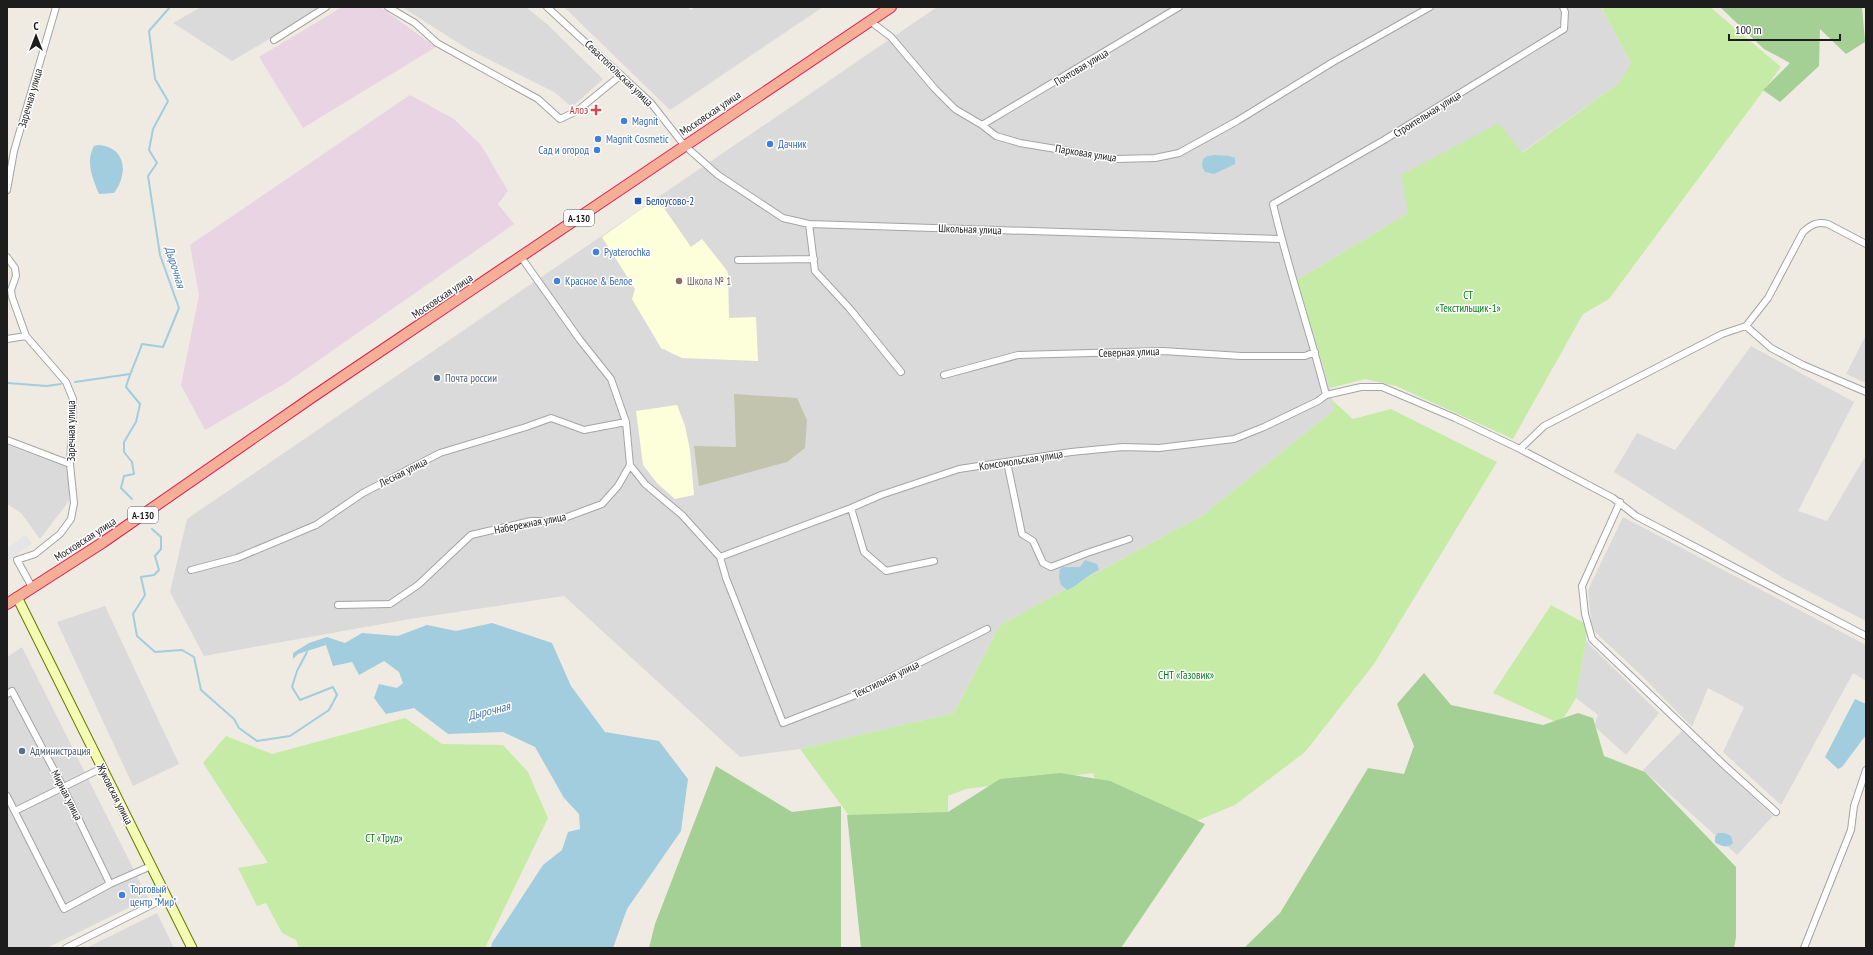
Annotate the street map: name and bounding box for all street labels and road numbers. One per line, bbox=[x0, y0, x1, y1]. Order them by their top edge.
street label: Севастопольская улица bbox=[582, 37, 656, 109]
street label: Почтовая улица bbox=[1051, 45, 1111, 89]
street label: Заречная улица bbox=[15, 67, 45, 129]
street label: Московская улица bbox=[677, 87, 743, 139]
street label: Строительная улица bbox=[1391, 88, 1463, 140]
street label: Парковая улица bbox=[1054, 141, 1118, 165]
road number: А-130 bbox=[564, 210, 594, 226]
street label: Школьная улица bbox=[938, 221, 1002, 237]
street label: Московская улица bbox=[409, 270, 475, 322]
street label: Северная улица bbox=[1098, 344, 1160, 360]
street label: Заречная улица bbox=[64, 400, 78, 462]
street label: Комсомольская улица bbox=[978, 446, 1064, 474]
street label: Лесная улица bbox=[376, 454, 429, 491]
road number: А-130 bbox=[128, 507, 158, 523]
street label: Набережная улица bbox=[493, 509, 567, 537]
street label: Московская улица bbox=[52, 514, 118, 564]
street label: Текстильная улица bbox=[851, 657, 921, 701]
street label: Жуковская улица bbox=[93, 760, 136, 827]
street label: Мирная улица bbox=[48, 767, 86, 823]

